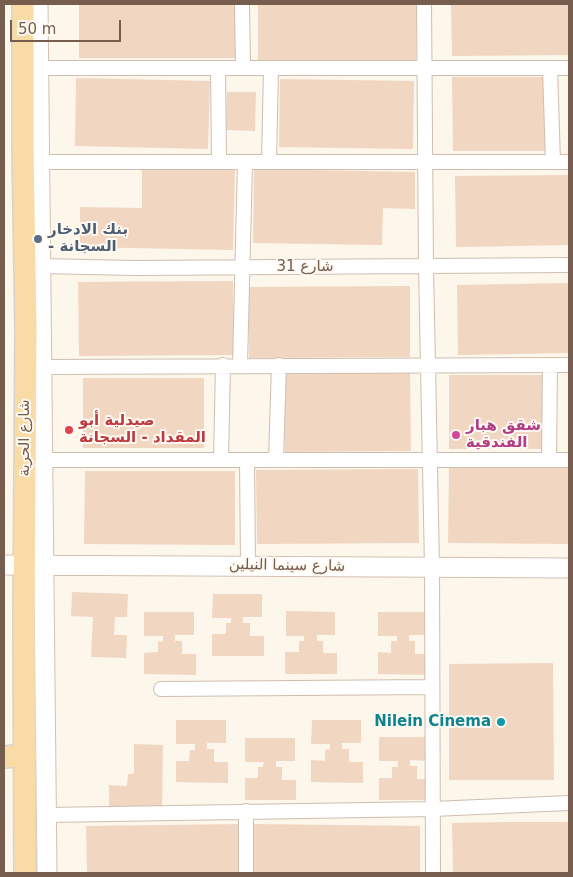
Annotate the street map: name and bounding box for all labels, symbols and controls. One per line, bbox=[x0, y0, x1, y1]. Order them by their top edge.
scale bar bbox=[12, 10, 124, 42]
text: 50 m bbox=[18, 20, 56, 38]
place label: بنك الادخار - السجانة bbox=[48, 221, 128, 256]
marker: بنك الادخار - السجانة bbox=[32, 233, 44, 245]
street label: شارع 31 bbox=[276, 258, 334, 276]
street label: شارع الحرية bbox=[16, 399, 34, 477]
place label: صيدلية أبو المقداد - السجانة bbox=[79, 412, 206, 447]
place label: شقق هبار الفندقية bbox=[466, 417, 541, 452]
marker: صيدلية أبو المقداد - السجانة bbox=[63, 424, 75, 436]
marker: شقق هبار الفندقية bbox=[450, 429, 462, 441]
street label: شارع سينما النيلين bbox=[229, 556, 345, 576]
place label: Nilein Cinema bbox=[374, 713, 491, 731]
marker: Nilein Cinema bbox=[495, 716, 507, 728]

